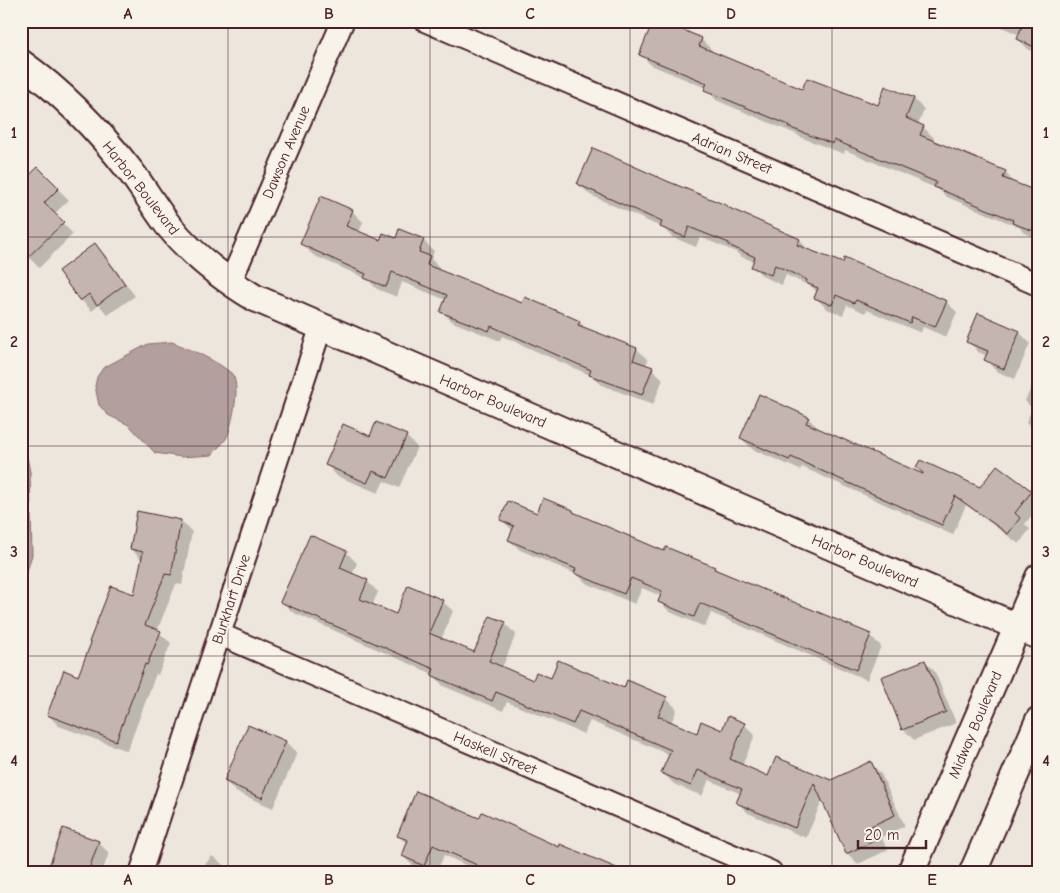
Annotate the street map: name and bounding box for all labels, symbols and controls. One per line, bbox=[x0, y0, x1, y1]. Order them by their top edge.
text: A bbox=[124, 5, 133, 23]
text: B bbox=[324, 5, 334, 23]
text: C bbox=[525, 5, 535, 23]
text: D bbox=[726, 5, 736, 23]
text: E bbox=[927, 5, 937, 23]
street label: Dawson Avenue bbox=[258, 102, 314, 201]
text: 1 bbox=[11, 124, 17, 142]
text: 1 bbox=[1043, 124, 1049, 142]
street label: Adrian Street bbox=[690, 128, 775, 178]
street label: Harbor Boulevard bbox=[99, 137, 183, 239]
text: 2 bbox=[10, 333, 18, 351]
text: 2 bbox=[1042, 333, 1050, 351]
street label: Harbor Boulevard bbox=[437, 370, 549, 432]
street label: Harbor Boulevard bbox=[809, 530, 921, 592]
text: 3 bbox=[10, 543, 18, 561]
text: 3 bbox=[1042, 543, 1050, 561]
street label: Burkhart Drive bbox=[208, 551, 254, 646]
street label: Midway Boulevard bbox=[944, 669, 1006, 781]
street label: Haskell Street bbox=[451, 727, 540, 779]
text: 4 bbox=[10, 752, 18, 770]
text: 4 bbox=[1042, 752, 1050, 770]
scale bar bbox=[858, 818, 925, 850]
text: 20 m bbox=[865, 826, 899, 844]
text: A bbox=[124, 871, 133, 889]
text: B bbox=[324, 871, 334, 889]
text: C bbox=[525, 871, 535, 889]
text: D bbox=[726, 871, 736, 889]
text: E bbox=[927, 871, 937, 889]

